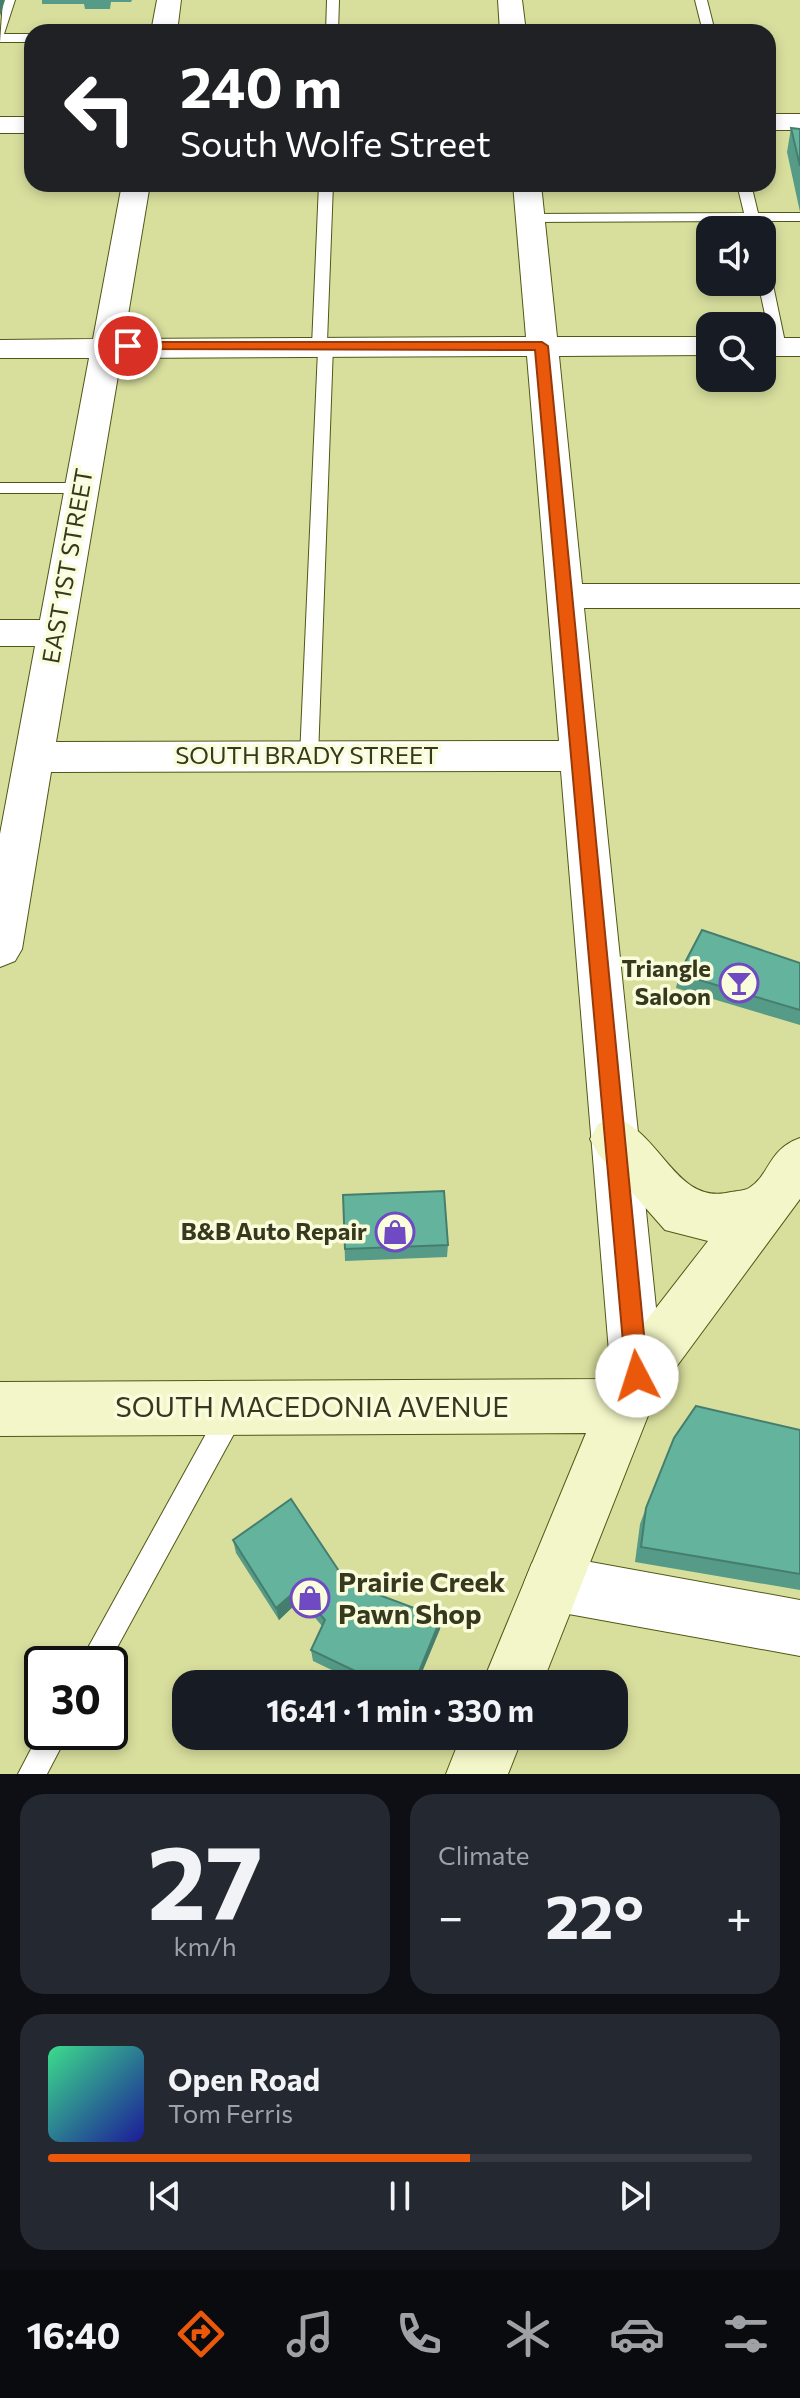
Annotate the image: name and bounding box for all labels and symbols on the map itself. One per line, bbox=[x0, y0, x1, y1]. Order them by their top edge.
pin bbox=[94, 312, 162, 380]
street label: EAST 1ST STREET bbox=[35, 466, 98, 666]
street label: SOUTH BRADY STREET bbox=[175, 740, 439, 769]
place label: Triangle Saloon bbox=[622, 953, 711, 1010]
bar icon: Triangle Saloon bbox=[718, 962, 760, 1004]
shop icon: B&B Auto Repair bbox=[374, 1211, 416, 1253]
place label: B&B Auto Repair bbox=[181, 1216, 367, 1245]
position arrow bbox=[595, 1334, 679, 1418]
street label: SOUTH MACEDONIA AVENUE bbox=[115, 1389, 509, 1423]
place label: Prairie Creek Pawn Shop bbox=[338, 1564, 505, 1630]
shop icon: Prairie Creek Pawn Shop bbox=[289, 1577, 331, 1619]
speed limit sign: 30 bbox=[24, 1646, 128, 1750]

